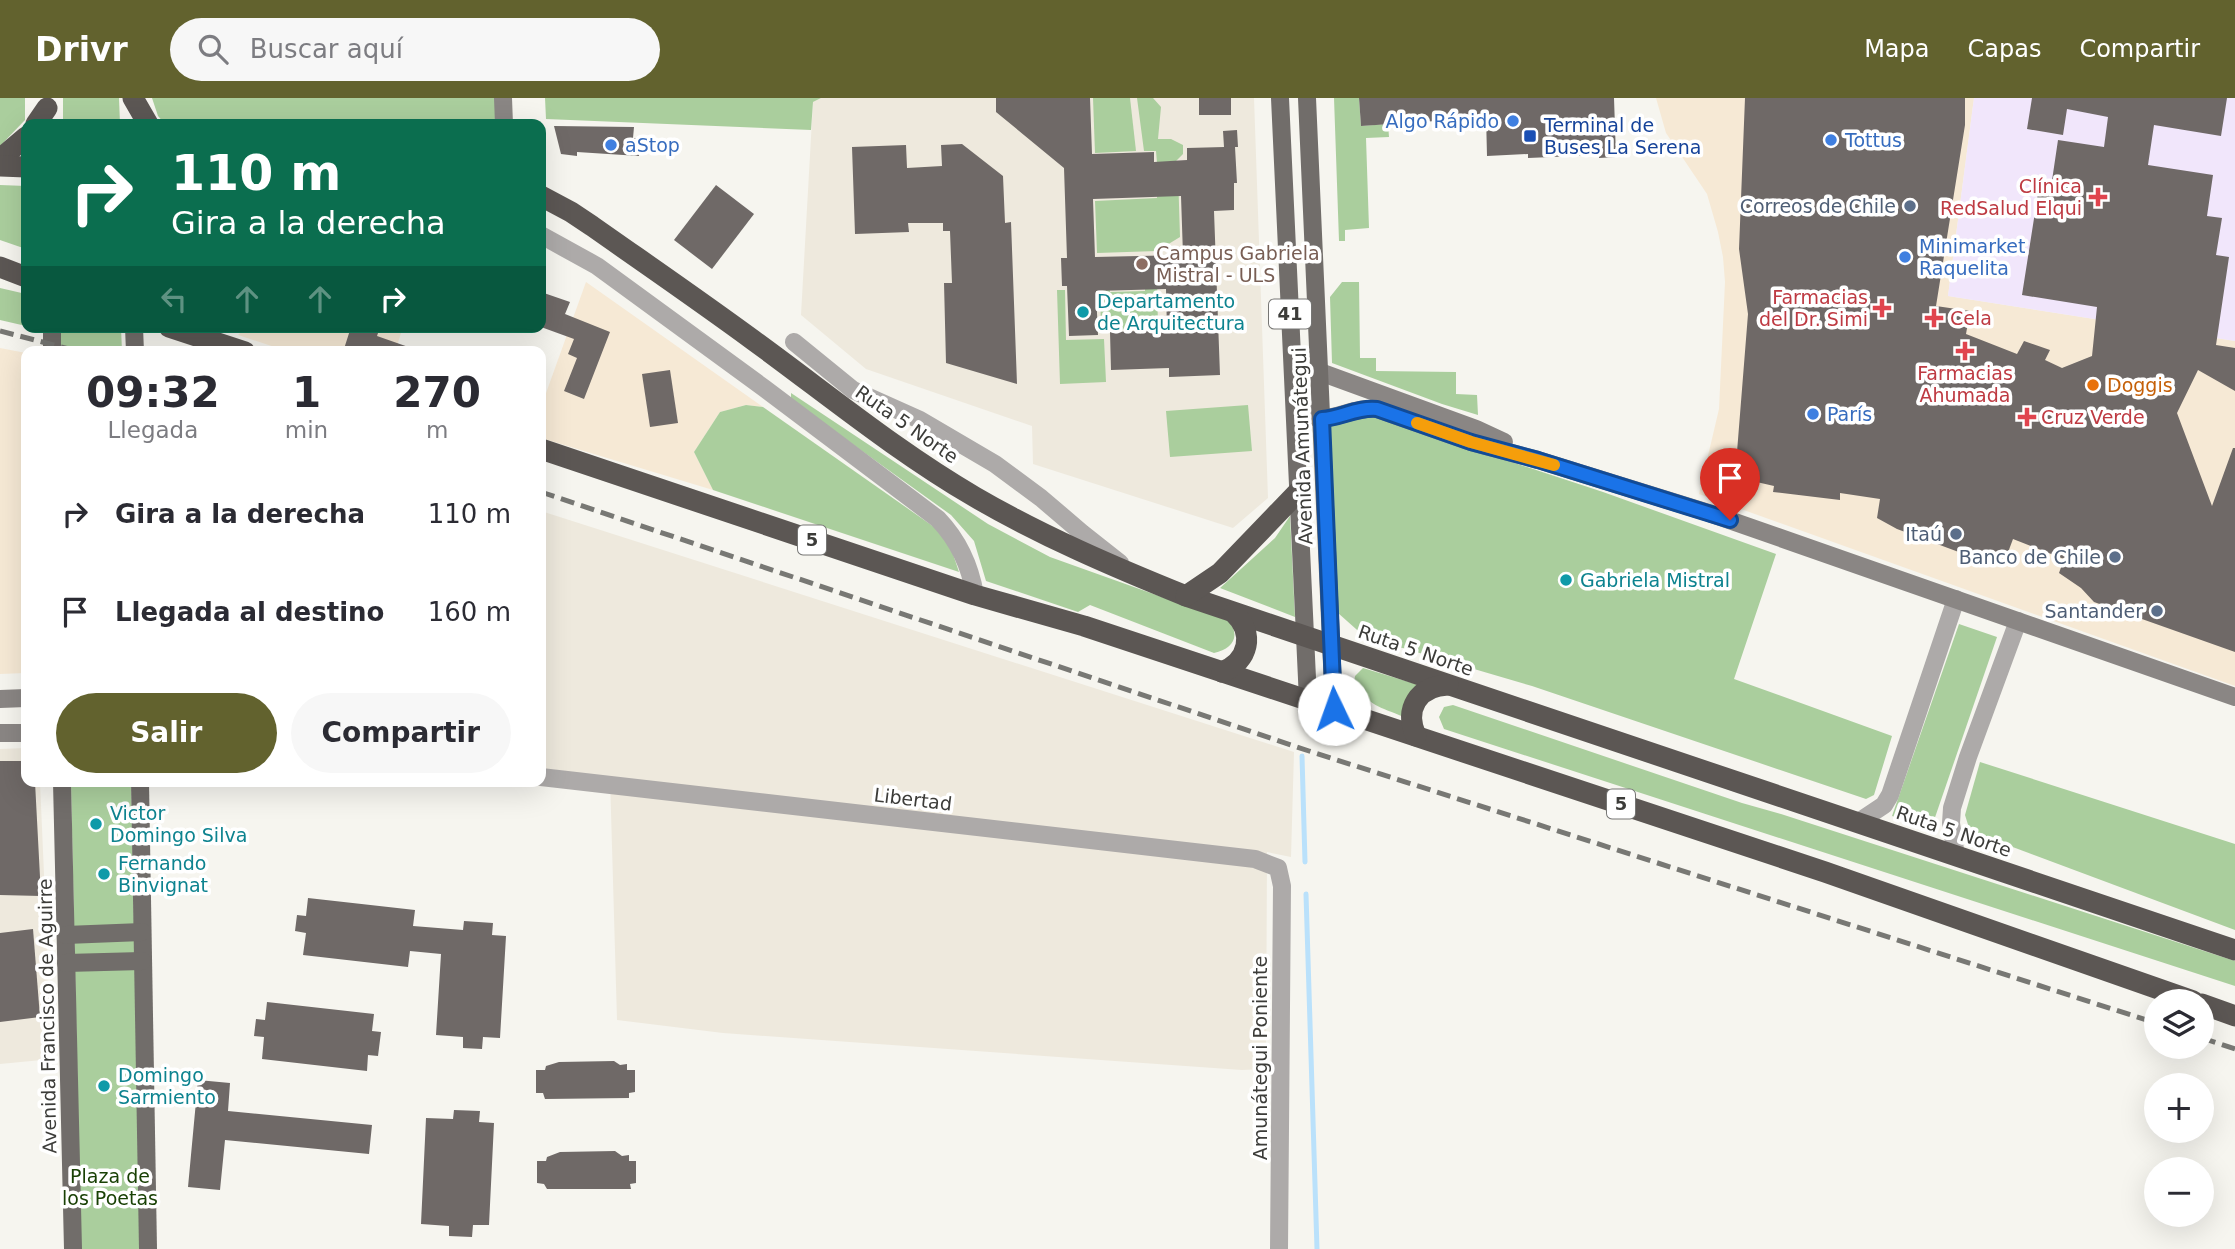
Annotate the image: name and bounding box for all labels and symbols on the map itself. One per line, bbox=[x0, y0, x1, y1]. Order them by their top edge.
place label: Algo Rápido bbox=[1386, 110, 1499, 132]
marker: Algo Rápido bbox=[1505, 113, 1521, 129]
place label: Terminal de Buses La Serena bbox=[1543, 114, 1701, 158]
marker: Terminal de Buses La Serena bbox=[1522, 128, 1538, 144]
place label: Tottus bbox=[1844, 129, 1902, 151]
marker: Tottus bbox=[1823, 132, 1839, 148]
place label: aStop bbox=[625, 134, 680, 156]
marker: aStop bbox=[603, 137, 619, 153]
place label: Clínica RedSalud Elqui bbox=[1940, 175, 2082, 219]
marker: Clínica RedSalud Elqui bbox=[2088, 187, 2108, 207]
place label: Correos de Chile bbox=[1740, 195, 1896, 217]
marker: Correos de Chile bbox=[1902, 198, 1918, 214]
place label: Minimarket Raquelita bbox=[1919, 235, 2025, 279]
place label: Campus Gabriela Mistral - ULS bbox=[1156, 242, 1320, 286]
marker: Minimarket Raquelita bbox=[1897, 249, 1913, 265]
marker: Campus Gabriela Mistral - ULS bbox=[1134, 256, 1150, 272]
place label: Farmacias del Dr. Simi bbox=[1759, 286, 1868, 330]
place label: Departamento de Arquitectura bbox=[1097, 290, 1245, 334]
road number: 41 bbox=[1269, 300, 1311, 328]
marker: Farmacias del Dr. Simi bbox=[1874, 300, 1890, 316]
marker: Departamento de Arquitectura bbox=[1075, 304, 1091, 320]
place label: Cela bbox=[1950, 307, 1992, 329]
marker: Cela bbox=[1924, 308, 1944, 328]
marker: Farmacias Ahumada bbox=[1957, 343, 1973, 359]
street label: Avenida Amunátegui bbox=[1288, 347, 1316, 545]
place label: Farmacias Ahumada bbox=[1917, 362, 2013, 406]
place label: Doggis bbox=[2107, 374, 2173, 396]
marker: Doggis bbox=[2085, 377, 2101, 393]
street label: Ruta 5 Norte bbox=[851, 380, 963, 468]
place label: París bbox=[1827, 403, 1872, 425]
marker: París bbox=[1805, 406, 1821, 422]
place label: Cruz Verde bbox=[2041, 406, 2145, 428]
marker: Cruz Verde bbox=[2019, 409, 2035, 425]
pin bbox=[1700, 448, 1760, 520]
place label: Itaú bbox=[1905, 523, 1942, 545]
road number: 5 bbox=[798, 526, 826, 555]
marker: Itaú bbox=[1948, 526, 1964, 542]
place label: Banco de Chile bbox=[1959, 546, 2101, 568]
marker: Banco de Chile bbox=[2107, 549, 2123, 565]
place label: Gabriela Mistral bbox=[1580, 569, 1730, 591]
marker: Gabriela Mistral bbox=[1558, 572, 1574, 588]
place label: Santander bbox=[2045, 600, 2143, 622]
marker: Santander bbox=[2149, 603, 2165, 619]
street label: Ruta 5 Norte bbox=[1355, 620, 1477, 680]
position arrow bbox=[1297, 672, 1371, 746]
street label: Libertad bbox=[873, 783, 953, 815]
road number: 5 bbox=[1607, 790, 1635, 818]
street label: Ruta 5 Norte bbox=[1893, 801, 2015, 861]
place label: Victor Domingo Silva bbox=[110, 802, 247, 846]
marker: Victor Domingo Silva bbox=[88, 816, 104, 832]
place label: Fernando Binvignat bbox=[118, 852, 208, 896]
marker: Fernando Binvignat bbox=[96, 866, 112, 882]
street label: Avenida Francisco de Aguirre bbox=[34, 878, 60, 1154]
street label: Amunátegui Poniente bbox=[1249, 956, 1271, 1160]
place label: Domingo Sarmiento bbox=[118, 1064, 216, 1108]
marker: Domingo Sarmiento bbox=[96, 1078, 112, 1094]
park label: Plaza de los Poetas bbox=[62, 1165, 158, 1209]

